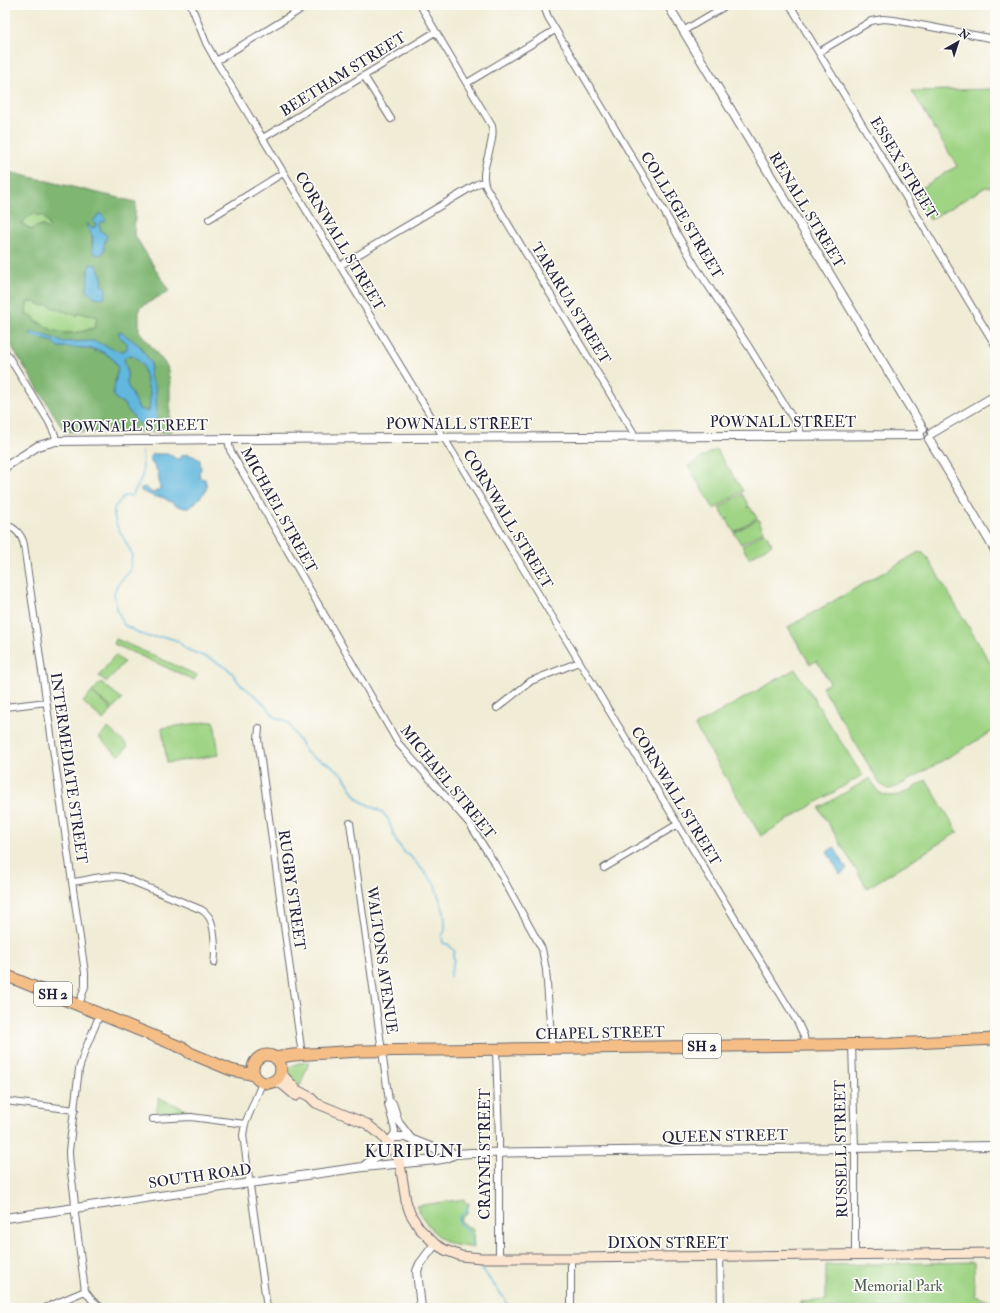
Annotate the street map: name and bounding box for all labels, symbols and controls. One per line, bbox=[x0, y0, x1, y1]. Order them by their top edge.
north arrow bbox=[938, 22, 978, 62]
text: N bbox=[955, 26, 973, 43]
street label: BEETHAM STREET bbox=[277, 28, 410, 121]
street label: ESSEX STREET bbox=[866, 114, 942, 223]
street label: COLLEGE STREET bbox=[636, 148, 727, 282]
street label: RENALL STREET bbox=[764, 149, 849, 272]
street label: CORNWALL STREET bbox=[290, 168, 389, 314]
street label: TARARUA STREET bbox=[527, 239, 614, 368]
street label: POWNALL STREET bbox=[710, 413, 856, 432]
street label: POWNALL STREET bbox=[386, 415, 532, 434]
street label: POWNALL STREET bbox=[62, 416, 208, 437]
street label: MICHAEL STREET bbox=[236, 444, 321, 577]
street label: CORNWALL STREET bbox=[458, 446, 557, 592]
street label: INTERMEDIATE STREET bbox=[46, 671, 91, 865]
street label: MICHAEL STREET bbox=[396, 722, 499, 843]
street label: CORNWALL STREET bbox=[626, 723, 725, 869]
street label: RUGBY STREET bbox=[274, 829, 309, 952]
street label: WALTONS AVENUE bbox=[362, 884, 401, 1035]
road number: SH 2 bbox=[34, 982, 72, 1006]
street label: CHAPEL STREET bbox=[535, 1023, 665, 1044]
road number: SH 2 bbox=[683, 1034, 721, 1058]
street label: RUSSELL STREET bbox=[831, 1080, 852, 1218]
street label: CRAYNE STREET bbox=[476, 1088, 495, 1220]
street label: QUEEN STREET bbox=[662, 1126, 788, 1147]
district label: KURIPUNI bbox=[364, 1141, 464, 1162]
street label: SOUTH ROAD bbox=[147, 1160, 253, 1193]
street label: DIXON STREET bbox=[608, 1234, 728, 1253]
park label: Memorial Park bbox=[853, 1277, 943, 1296]

